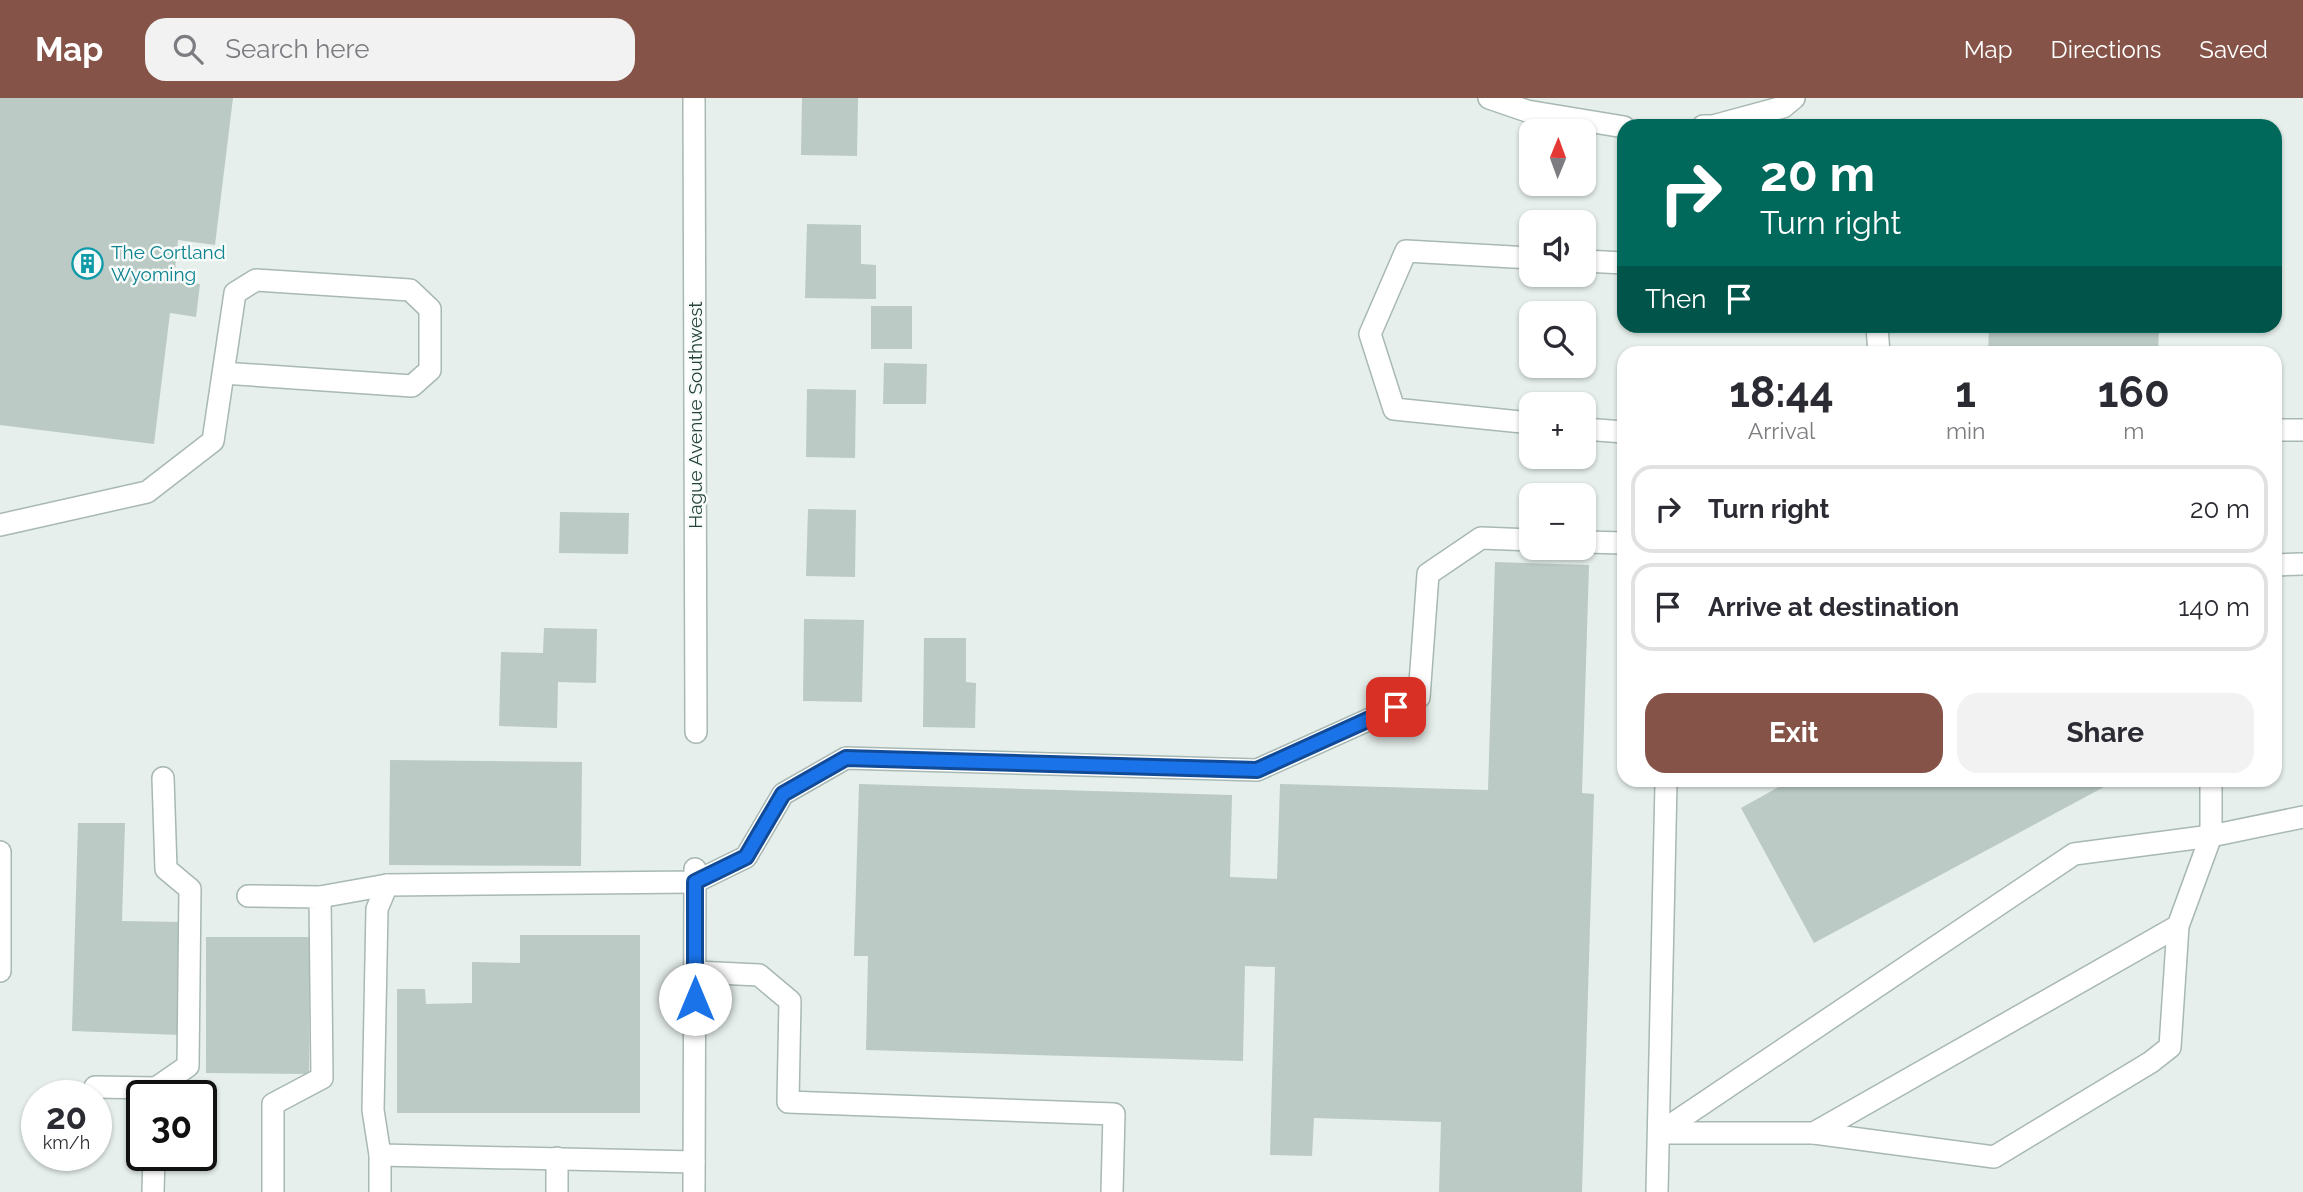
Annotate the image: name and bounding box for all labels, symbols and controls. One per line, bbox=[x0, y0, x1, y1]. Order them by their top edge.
search box bbox=[145, 18, 635, 81]
text: Map bbox=[35, 30, 103, 69]
icon: search bbox=[169, 30, 207, 68]
text: Search here bbox=[225, 34, 370, 64]
text: Map bbox=[1964, 35, 2013, 64]
text: Directions bbox=[2051, 35, 2161, 64]
text: Saved bbox=[2199, 35, 2268, 64]
north arrow bbox=[1519, 119, 1596, 196]
map controls bbox=[1519, 119, 1596, 560]
text: 20 m bbox=[1760, 145, 1875, 202]
icon: right bbox=[1645, 147, 1736, 238]
text: Turn right bbox=[1760, 204, 1901, 241]
button: sound bbox=[1519, 210, 1596, 287]
place label: The Cortland Wyoming bbox=[111, 241, 225, 285]
building icon: The Cortland Wyoming bbox=[71, 246, 105, 280]
icon: arrive bbox=[1720, 280, 1758, 318]
text: Then bbox=[1645, 284, 1706, 314]
street label: Hague Avenue Southwest bbox=[684, 301, 706, 529]
button: search bbox=[1519, 301, 1596, 378]
text: 18:44 bbox=[1729, 368, 1834, 417]
text: 1 bbox=[1955, 368, 1976, 417]
text: 160 bbox=[2098, 368, 2170, 417]
button: + bbox=[1519, 392, 1596, 469]
text: Arrival bbox=[1748, 417, 1815, 444]
text: min bbox=[1946, 417, 1986, 444]
text: m bbox=[2123, 417, 2144, 444]
button: − bbox=[1519, 483, 1596, 560]
icon: right bbox=[1649, 490, 1687, 528]
text: Turn right bbox=[1708, 494, 1829, 524]
text: 20 m bbox=[2190, 494, 2250, 524]
icon: arrive bbox=[1649, 588, 1687, 626]
text: Arrive at destination bbox=[1708, 592, 1959, 622]
text: 140 m bbox=[2178, 592, 2250, 622]
pin bbox=[1366, 677, 1426, 737]
icon: arrive bbox=[1377, 688, 1415, 726]
button: Exit bbox=[1645, 693, 1943, 773]
button: Share bbox=[1957, 693, 2254, 773]
position arrow bbox=[658, 962, 732, 1036]
speed limit sign: 30 bbox=[126, 1080, 217, 1171]
text: 20 bbox=[46, 1096, 87, 1137]
text: km/h bbox=[43, 1132, 90, 1153]

